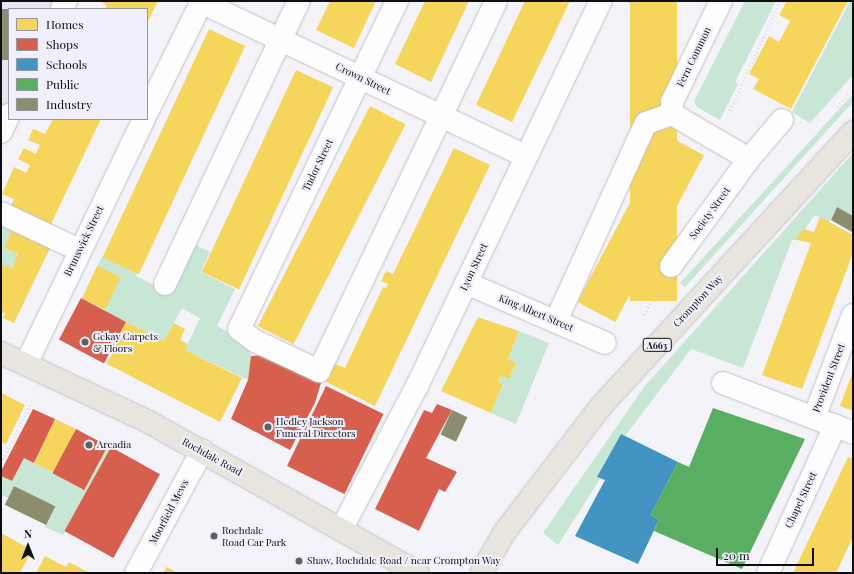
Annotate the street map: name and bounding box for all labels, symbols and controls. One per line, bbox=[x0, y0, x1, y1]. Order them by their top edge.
legend bbox=[8, 8, 148, 120]
text: Homes bbox=[46, 16, 84, 32]
street label: Fern Common bbox=[674, 25, 714, 89]
text: Shops bbox=[46, 36, 78, 52]
text: Schools bbox=[46, 56, 87, 72]
street label: Crown Street bbox=[334, 61, 392, 97]
text: Public bbox=[46, 76, 79, 92]
text: Industry bbox=[46, 96, 92, 112]
street label: Tudor Street bbox=[300, 137, 336, 193]
street label: Society Street bbox=[687, 185, 733, 241]
street label: Brunswick Street bbox=[62, 204, 106, 278]
street label: Lyon Street bbox=[458, 241, 490, 293]
street label: Crompton Way bbox=[671, 272, 725, 330]
street label: King Albert Street bbox=[497, 292, 575, 334]
place label: Gekay Carpets & Floors bbox=[93, 330, 158, 354]
marker: Gekay Carpets & Floors bbox=[80, 337, 90, 347]
road number: A663 bbox=[642, 338, 672, 352]
street label: Provident Street bbox=[810, 342, 848, 414]
place label: Hedley Jackson Funeral Directors bbox=[276, 415, 356, 438]
marker: Hedley Jackson Funeral Directors bbox=[263, 422, 273, 432]
street label: Rochdale Road bbox=[180, 436, 244, 478]
place label: Arcadia bbox=[97, 439, 131, 451]
marker: Arcadia bbox=[84, 440, 94, 450]
street label: Chapel Street bbox=[783, 470, 819, 530]
street label: Moorfield Mews bbox=[147, 477, 191, 547]
place label: Rochdale Road Car Park bbox=[222, 524, 287, 548]
north arrow bbox=[8, 526, 48, 566]
text: N bbox=[24, 526, 32, 541]
marker: Rochdale Road Car Park bbox=[209, 531, 219, 541]
scale bar bbox=[718, 540, 816, 566]
text: 20 m bbox=[723, 547, 750, 563]
place label: Shaw, Rochdale Road / near Crompton Way bbox=[307, 555, 501, 567]
marker: Shaw, Rochdale Road / near Crompton Way bbox=[294, 556, 304, 566]

